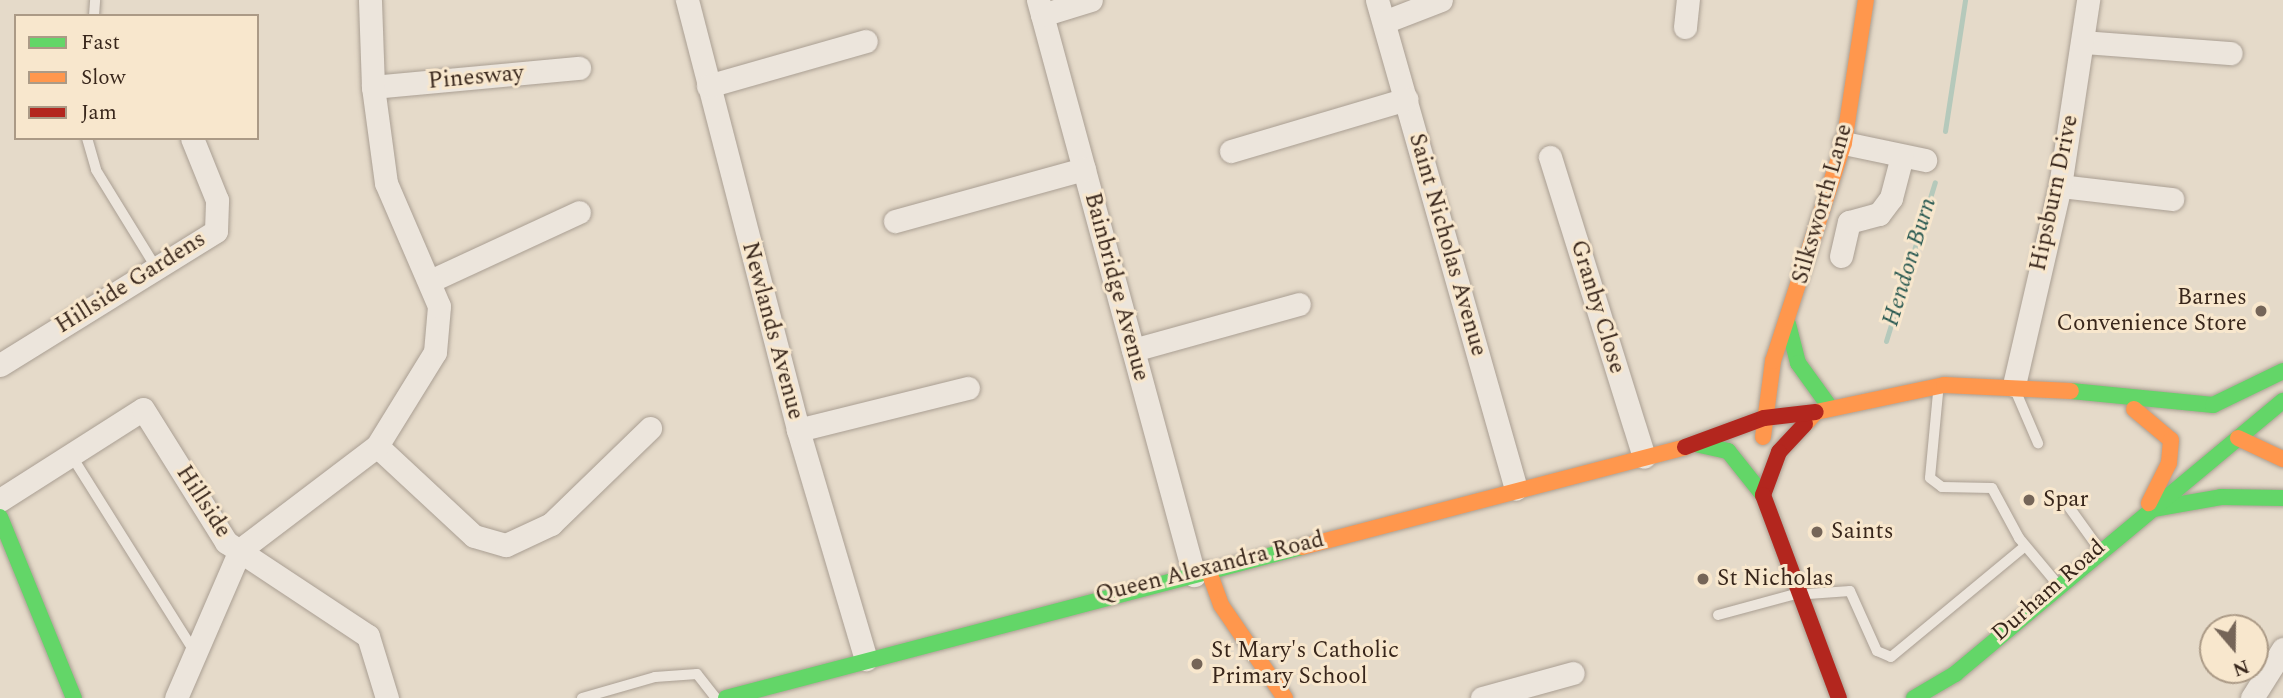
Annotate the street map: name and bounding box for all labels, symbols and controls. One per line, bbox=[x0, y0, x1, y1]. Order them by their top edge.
legend bbox=[14, 14, 259, 140]
text: Fast bbox=[81, 27, 120, 59]
street label: Pinesway bbox=[427, 60, 525, 96]
text: Slow bbox=[81, 62, 125, 94]
text: Jam bbox=[81, 97, 117, 129]
street label: Hipsburn Drive bbox=[2025, 112, 2085, 274]
street label: Silksworth Lane bbox=[1787, 121, 1859, 287]
street label: Saint Nicholas Avenue bbox=[1402, 130, 1492, 360]
street label: Bainbridge Avenue bbox=[1078, 190, 1154, 384]
water label: Hendon Burn bbox=[1877, 194, 1943, 330]
street label: Hillside Gardens bbox=[51, 226, 211, 340]
street label: Granby Close bbox=[1564, 237, 1630, 377]
street label: Newlands Avenue bbox=[735, 239, 809, 423]
place label: Barnes Convenience Store bbox=[2056, 284, 2247, 338]
marker: Barnes Convenience Store bbox=[2253, 303, 2269, 319]
street label: Hillside bbox=[170, 461, 236, 543]
place label: Spar bbox=[2043, 486, 2089, 514]
marker: Spar bbox=[2021, 492, 2037, 508]
place label: Saints bbox=[1831, 518, 1894, 546]
marker: Saints bbox=[1809, 524, 1825, 540]
street label: Queen Alexandra Road bbox=[1093, 526, 1327, 610]
street label: Durham Road bbox=[1986, 534, 2112, 648]
place label: St Nicholas bbox=[1717, 565, 1834, 593]
marker: St Nicholas bbox=[1695, 571, 1711, 587]
north arrow bbox=[2199, 614, 2269, 684]
place label: St Mary's Catholic Primary School bbox=[1211, 637, 1399, 691]
text: N bbox=[2228, 651, 2253, 684]
marker: St Mary's Catholic Primary School bbox=[1189, 656, 1205, 672]

